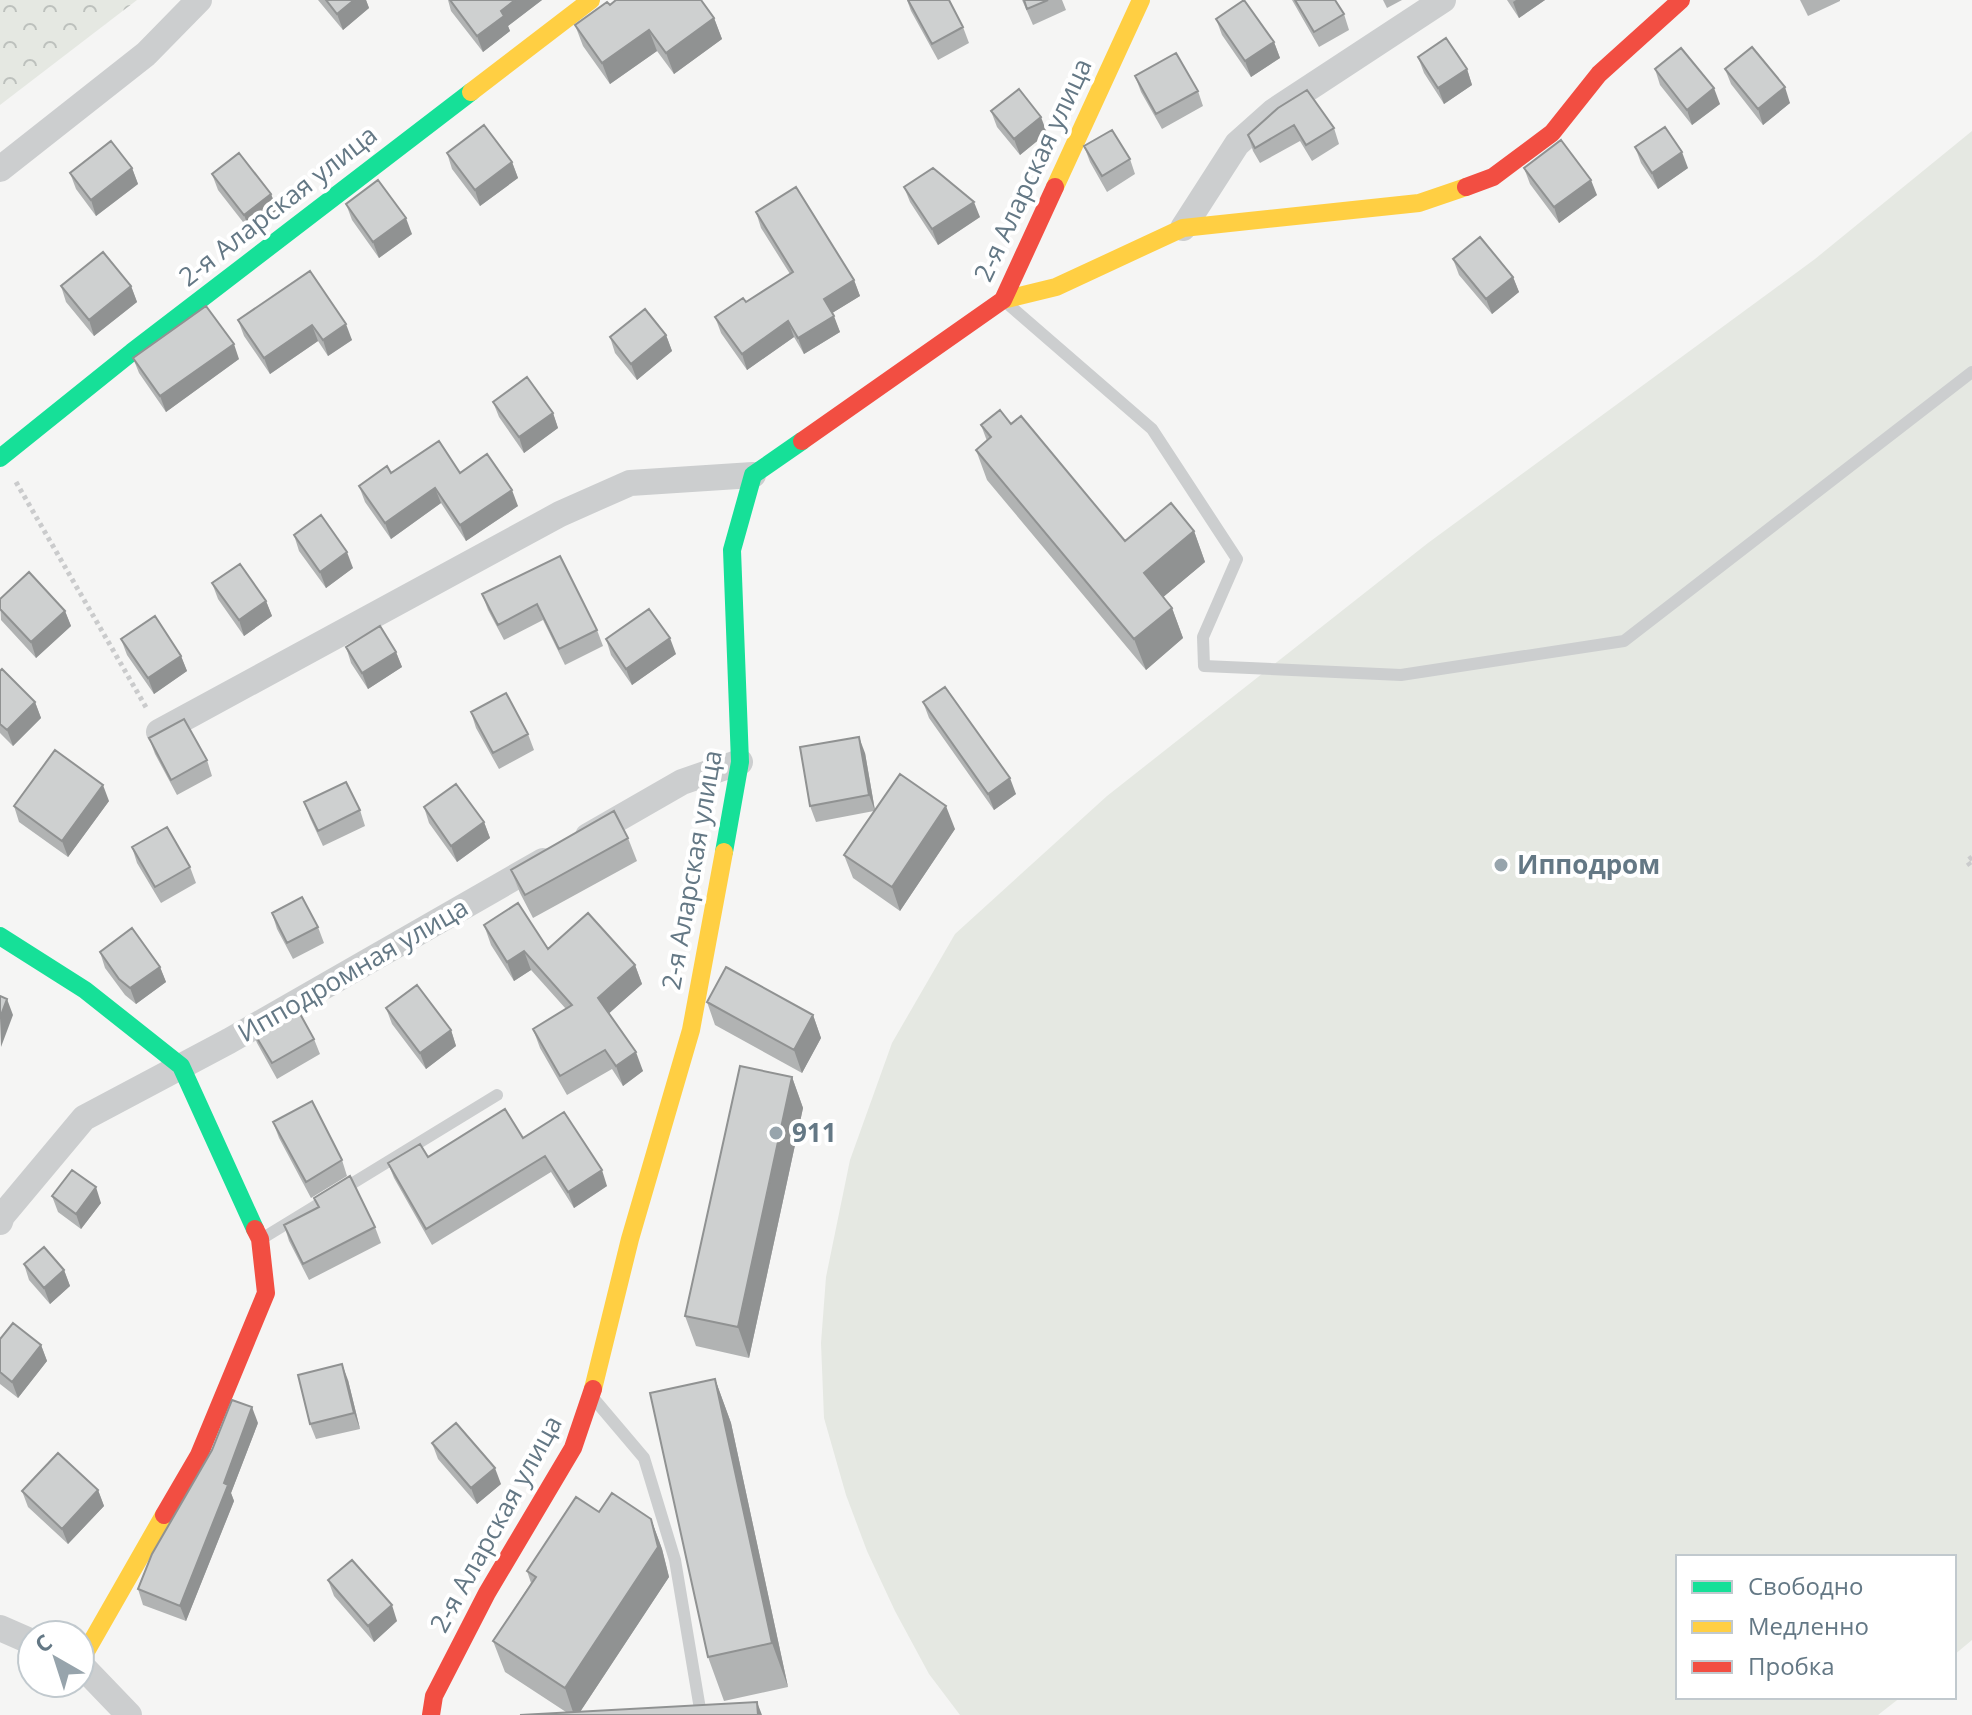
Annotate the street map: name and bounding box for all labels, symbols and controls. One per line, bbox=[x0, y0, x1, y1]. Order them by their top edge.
street label: 2-я Аларская улица bbox=[964, 52, 1100, 287]
street label: 2-я Аларская улица bbox=[171, 116, 384, 294]
street label: 2-я Аларская улица bbox=[652, 747, 730, 992]
place label: Ипподром bbox=[1517, 846, 1660, 882]
marker: Ипподром bbox=[1492, 856, 1510, 874]
street label: Ипподромная улица bbox=[231, 888, 474, 1050]
place label: 911 bbox=[792, 1114, 837, 1150]
marker: 911 bbox=[767, 1124, 785, 1142]
street label: 2-я Аларская улица bbox=[421, 1409, 570, 1638]
legend bbox=[1676, 1555, 1956, 1699]
text: Свободно bbox=[1748, 1569, 1863, 1602]
text: Медленно bbox=[1748, 1609, 1869, 1642]
north arrow bbox=[16, 1619, 96, 1699]
text: С bbox=[28, 1627, 58, 1659]
text: Пробка bbox=[1748, 1649, 1835, 1682]

